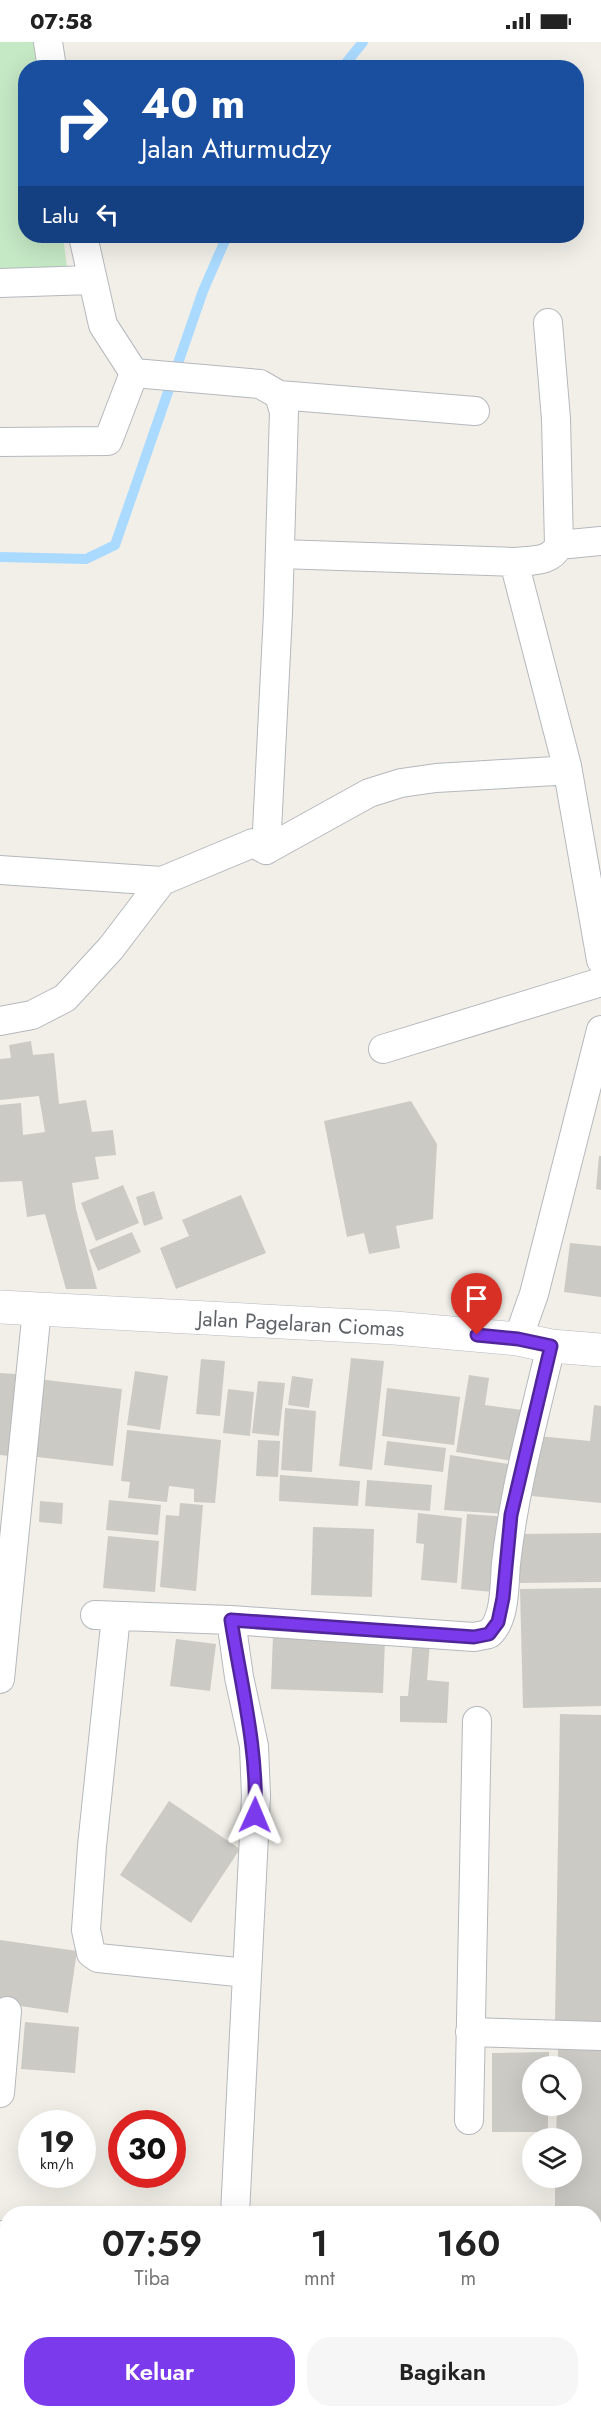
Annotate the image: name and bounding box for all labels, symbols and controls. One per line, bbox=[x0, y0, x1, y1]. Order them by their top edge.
text: 07:58 bbox=[30, 5, 93, 37]
text: 40 m bbox=[141, 73, 245, 134]
icon: right bbox=[42, 84, 120, 162]
text: Jalan Atturmudzy bbox=[141, 129, 332, 168]
icon: left bbox=[91, 198, 124, 231]
text: Lalu bbox=[42, 199, 79, 231]
pin bbox=[451, 1273, 502, 1335]
icon: arrive bbox=[460, 1282, 493, 1315]
street label: Jalan Pagelaran Ciomas bbox=[194, 1303, 405, 1344]
position arrow bbox=[223, 1783, 287, 1847]
map controls bbox=[522, 2056, 582, 2188]
button: search bbox=[522, 2056, 582, 2116]
speed limit sign: 30 bbox=[108, 2110, 186, 2188]
text: 19 bbox=[39, 2120, 75, 2163]
button: layers bbox=[522, 2128, 582, 2188]
text: km/h bbox=[40, 2153, 74, 2175]
text: 07:59 bbox=[102, 2217, 202, 2269]
text: 1 bbox=[311, 2217, 328, 2269]
text: 160 bbox=[436, 2217, 500, 2269]
text: Tiba bbox=[134, 2264, 170, 2293]
text: mnt bbox=[304, 2264, 335, 2293]
text: m bbox=[461, 2264, 476, 2293]
button: Keluar bbox=[24, 2337, 295, 2406]
button: Bagikan bbox=[307, 2337, 578, 2406]

